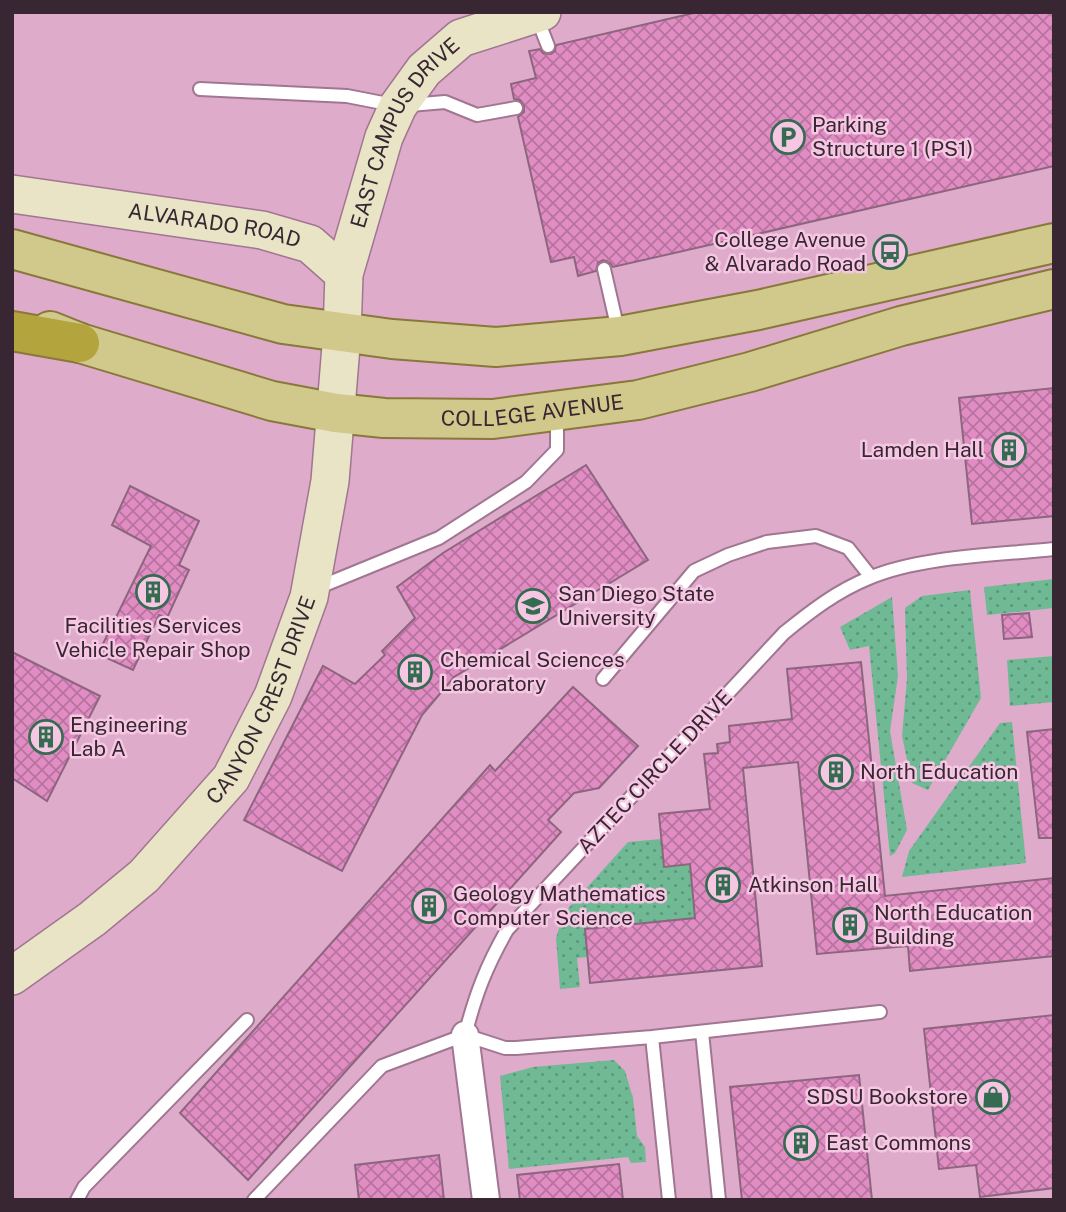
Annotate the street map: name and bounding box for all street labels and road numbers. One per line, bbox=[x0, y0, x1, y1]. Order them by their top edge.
street label: EAST CAMPUS DRIVE bbox=[345, 32, 464, 231]
street label: ALVARADO ROAD bbox=[127, 198, 304, 253]
street label: COLLEGE AVENUE bbox=[441, 389, 625, 431]
street label: CANYON CREST DRIVE bbox=[201, 593, 320, 809]
street label: AZTEC CIRCLE DRIVE bbox=[572, 685, 737, 859]

